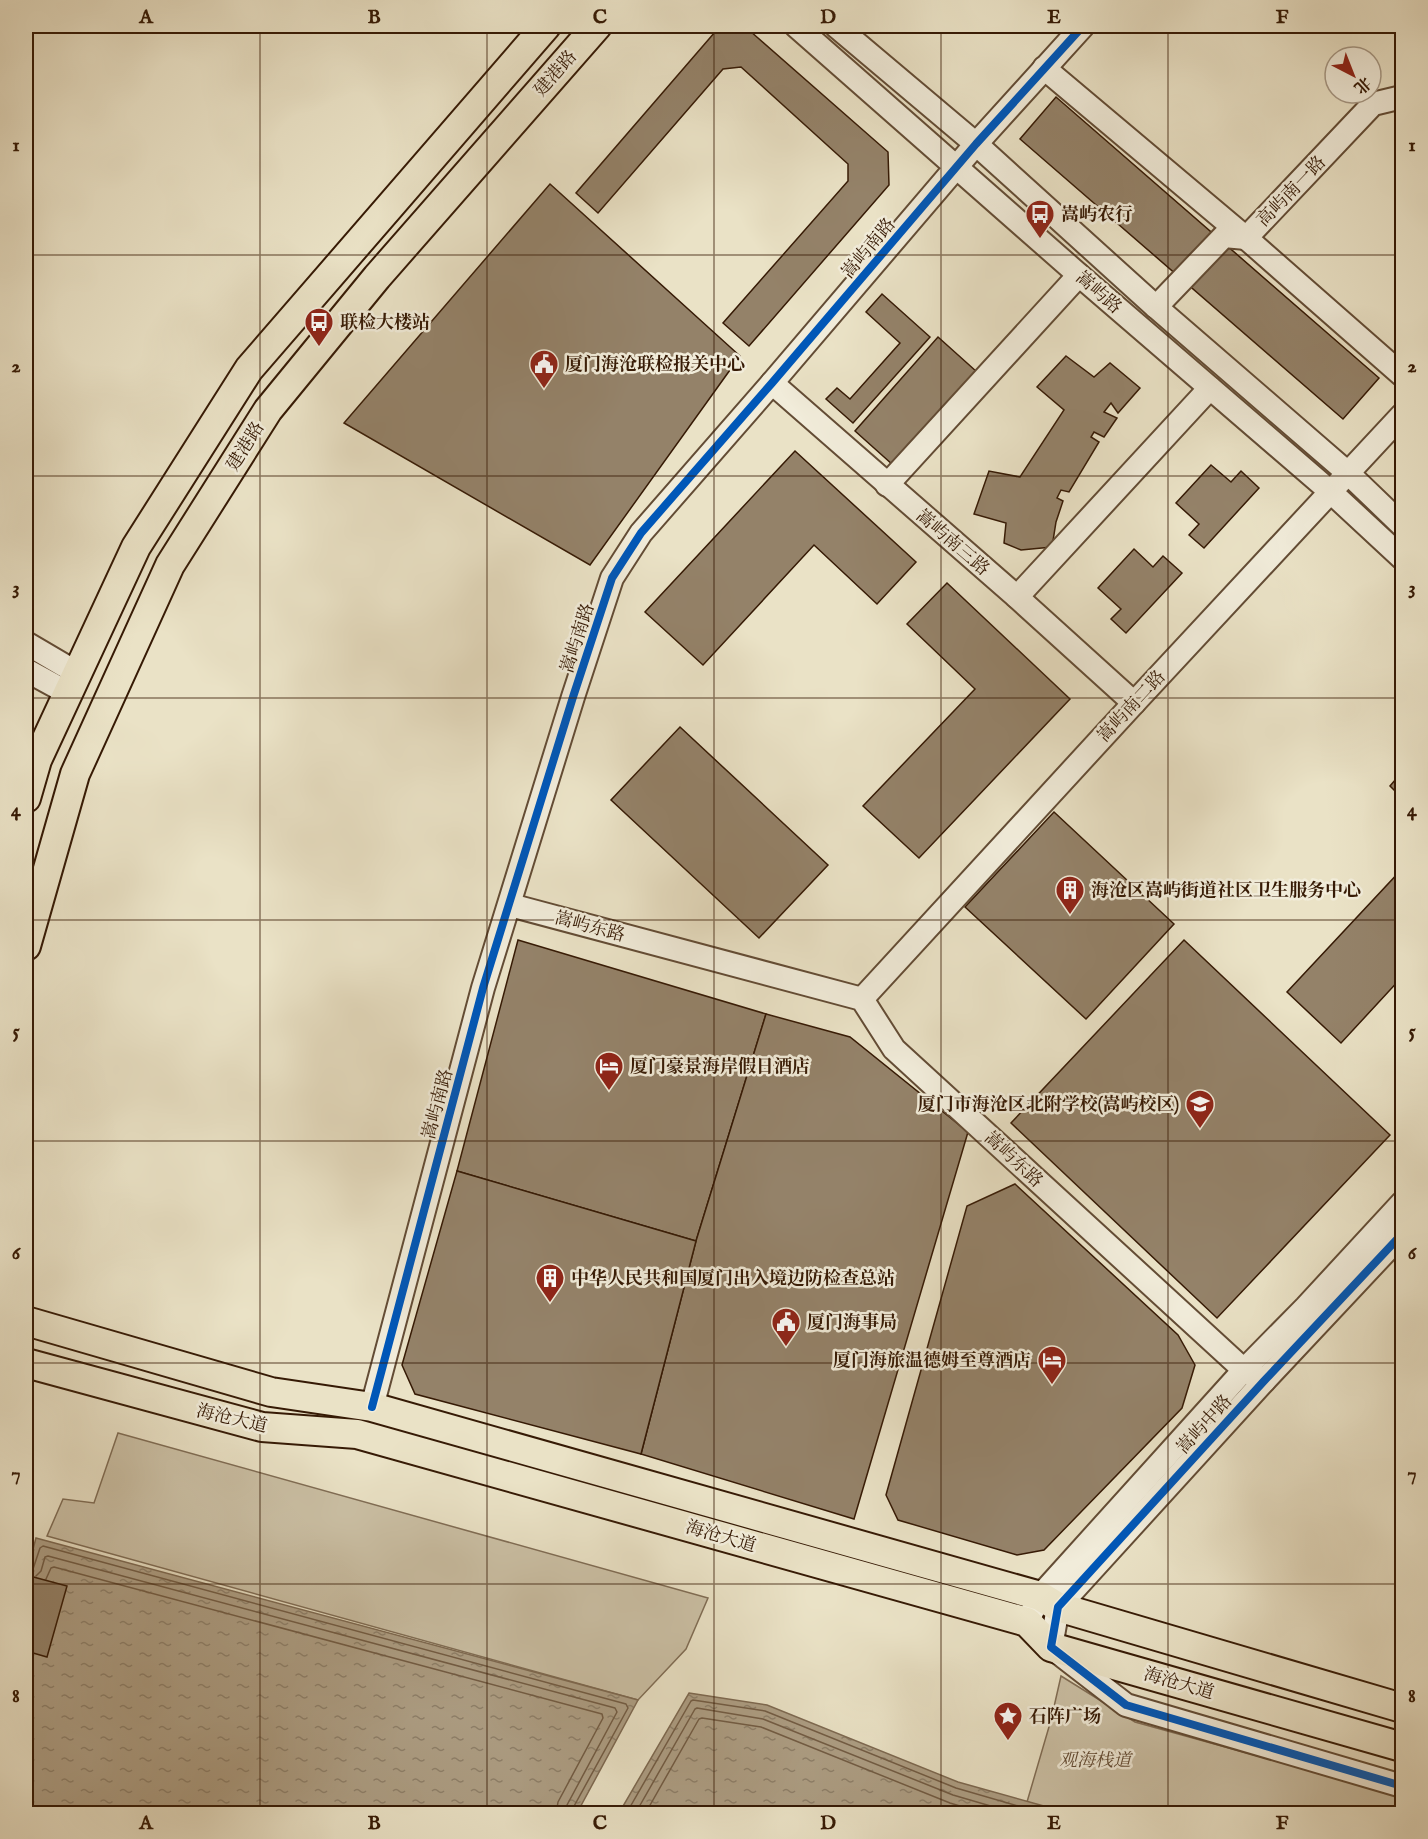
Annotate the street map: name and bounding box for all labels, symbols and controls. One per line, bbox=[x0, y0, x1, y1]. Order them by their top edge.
text: A bbox=[138, 5, 154, 30]
text: B bbox=[367, 5, 381, 30]
text: C bbox=[593, 5, 607, 30]
text: D bbox=[820, 5, 836, 30]
text: E bbox=[1047, 5, 1061, 30]
text: F bbox=[1276, 5, 1289, 30]
north arrow bbox=[1323, 45, 1383, 105]
street label: 建港路 bbox=[530, 46, 583, 102]
text: 北 bbox=[1349, 72, 1374, 97]
text: 1 bbox=[12, 133, 20, 158]
text: 1 bbox=[1408, 133, 1416, 158]
street label: 高屿南一路 bbox=[1253, 152, 1332, 232]
bus stop icon: 嵩屿农行 bbox=[1024, 198, 1056, 240]
place label: 嵩屿农行 bbox=[1061, 204, 1133, 227]
street label: 嵩屿南路 bbox=[837, 214, 901, 284]
street label: 嵩屿路 bbox=[1070, 267, 1126, 320]
bus stop icon: 联检大楼站 bbox=[303, 306, 335, 348]
place label: 联检大楼站 bbox=[340, 312, 430, 335]
public building icon: 厦门海沧联检报关中心 bbox=[528, 348, 560, 390]
text: 2 bbox=[11, 354, 21, 379]
place label: 厦门海沧联检报关中心 bbox=[565, 354, 745, 377]
text: 2 bbox=[1407, 354, 1417, 379]
street label: 建港路 bbox=[222, 418, 270, 476]
street label: 嵩屿南三路 bbox=[911, 505, 994, 581]
text: 3 bbox=[12, 576, 20, 601]
text: 3 bbox=[1408, 576, 1416, 601]
street label: 嵩屿南路 bbox=[556, 601, 600, 676]
street label: 嵩屿南二路 bbox=[1093, 666, 1171, 748]
text: 4 bbox=[11, 798, 22, 823]
text: 4 bbox=[1407, 798, 1418, 823]
building icon: 海沧区嵩屿街道社区卫生服务中心 bbox=[1054, 874, 1086, 916]
place label: 海沧区嵩屿街道社区卫生服务中心 bbox=[1091, 880, 1361, 903]
street label: 嵩屿东路 bbox=[552, 907, 627, 948]
text: 5 bbox=[12, 1019, 20, 1044]
text: 5 bbox=[1408, 1019, 1416, 1044]
hotel icon: 厦门豪景海岸假日酒店 bbox=[593, 1050, 625, 1092]
place label: 厦门豪景海岸假日酒店 bbox=[630, 1056, 810, 1079]
street label: 嵩屿南路 bbox=[418, 1067, 459, 1142]
school or university icon: 厦门市海沧区北附学校(嵩屿校区) bbox=[1184, 1088, 1216, 1130]
place label: 厦门市海沧区北附学校(嵩屿校区) bbox=[918, 1094, 1179, 1117]
street label: 嵩屿东路 bbox=[979, 1127, 1047, 1193]
text: 6 bbox=[12, 1241, 22, 1266]
text: 6 bbox=[1408, 1241, 1418, 1266]
building icon: 中华人民共和国厦门出入境边防检查总站 bbox=[534, 1262, 566, 1304]
place label: 中华人民共和国厦门出入境边防检查总站 bbox=[571, 1268, 895, 1291]
public building icon: 厦门海事局 bbox=[770, 1306, 802, 1348]
place label: 厦门海事局 bbox=[807, 1312, 897, 1335]
hotel icon: 厦门海旅温德姆至尊酒店 bbox=[1036, 1344, 1068, 1386]
place label: 厦门海旅温德姆至尊酒店 bbox=[833, 1350, 1031, 1373]
street label: 嵩屿中路 bbox=[1172, 1391, 1238, 1459]
street label: 海沧大道 bbox=[194, 1400, 269, 1439]
text: 7 bbox=[11, 1462, 21, 1487]
text: 7 bbox=[1407, 1462, 1417, 1487]
street label: 海沧大道 bbox=[683, 1516, 758, 1558]
street label: 海沧大道 bbox=[1141, 1663, 1216, 1705]
text: 8 bbox=[12, 1684, 20, 1709]
text: 8 bbox=[1408, 1684, 1416, 1709]
place icon: 石阵广场 bbox=[992, 1700, 1024, 1742]
place label: 石阵广场 bbox=[1029, 1706, 1101, 1729]
park label: 观海栈道 bbox=[1059, 1750, 1134, 1773]
text: A bbox=[138, 1811, 154, 1836]
text: B bbox=[367, 1811, 381, 1836]
text: C bbox=[593, 1811, 607, 1836]
text: D bbox=[820, 1811, 836, 1836]
text: E bbox=[1047, 1811, 1061, 1836]
text: F bbox=[1276, 1811, 1289, 1836]

